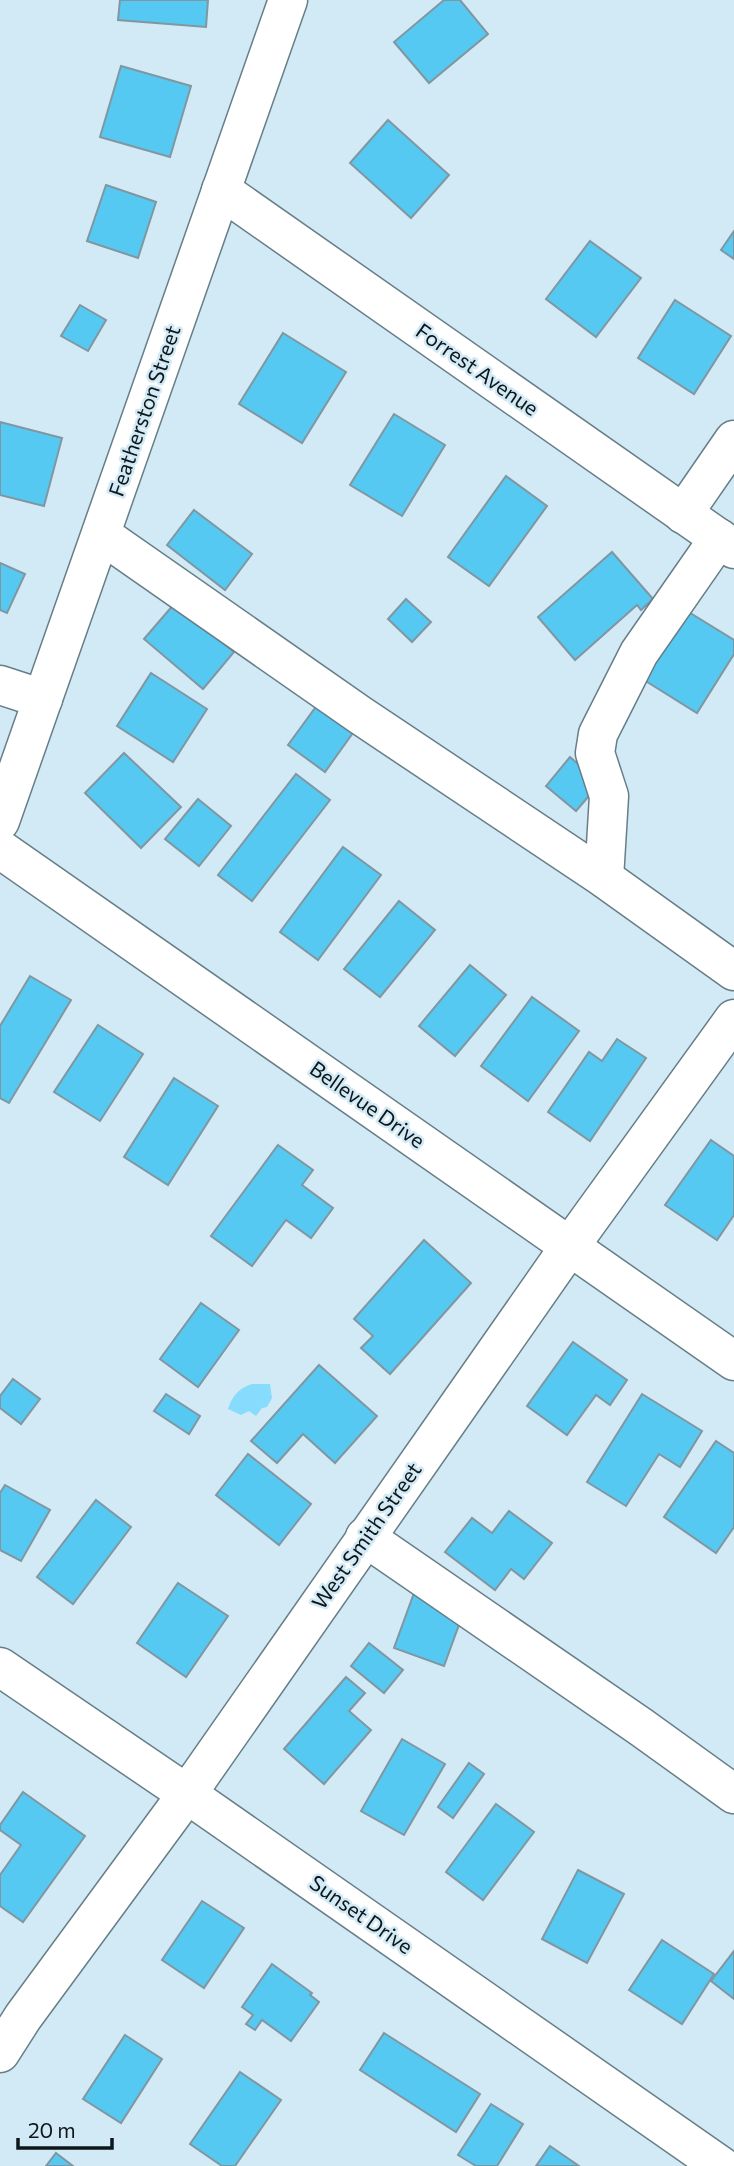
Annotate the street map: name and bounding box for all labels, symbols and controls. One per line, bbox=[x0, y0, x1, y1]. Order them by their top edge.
street label: Forrest Avenue bbox=[412, 317, 544, 420]
street label: Featherston Street bbox=[103, 322, 185, 499]
street label: Bellevue Drive bbox=[306, 1055, 430, 1153]
street label: West Smith Street bbox=[306, 1457, 426, 1613]
street label: Sunset Drive bbox=[306, 1869, 418, 1958]
scale bar bbox=[18, 2106, 112, 2150]
text: 20 m bbox=[28, 2117, 76, 2142]

